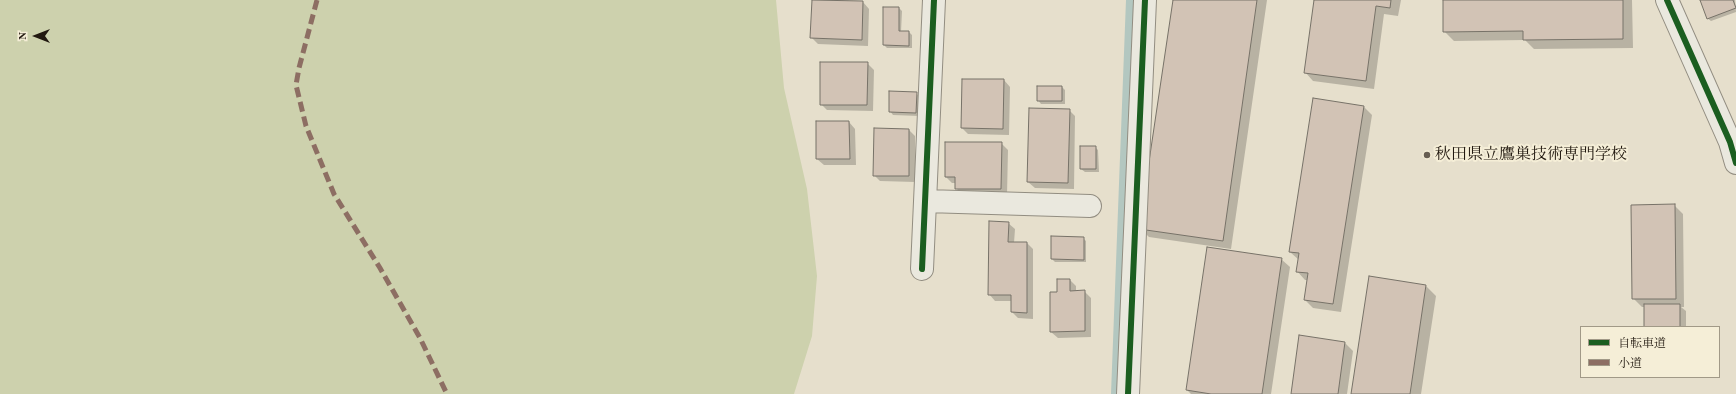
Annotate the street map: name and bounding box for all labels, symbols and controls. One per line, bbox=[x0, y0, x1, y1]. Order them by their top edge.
north arrow bbox=[16, 16, 56, 56]
text: N bbox=[18, 32, 29, 40]
place label: 秋田県立鷹巣技術専門学校 bbox=[1435, 145, 1627, 165]
marker: 秋田県立鷹巣技術専門学校 bbox=[1422, 150, 1432, 160]
legend bbox=[1580, 326, 1720, 378]
text: 自転車道 bbox=[1618, 338, 1666, 350]
text: 小道 bbox=[1618, 358, 1642, 370]

